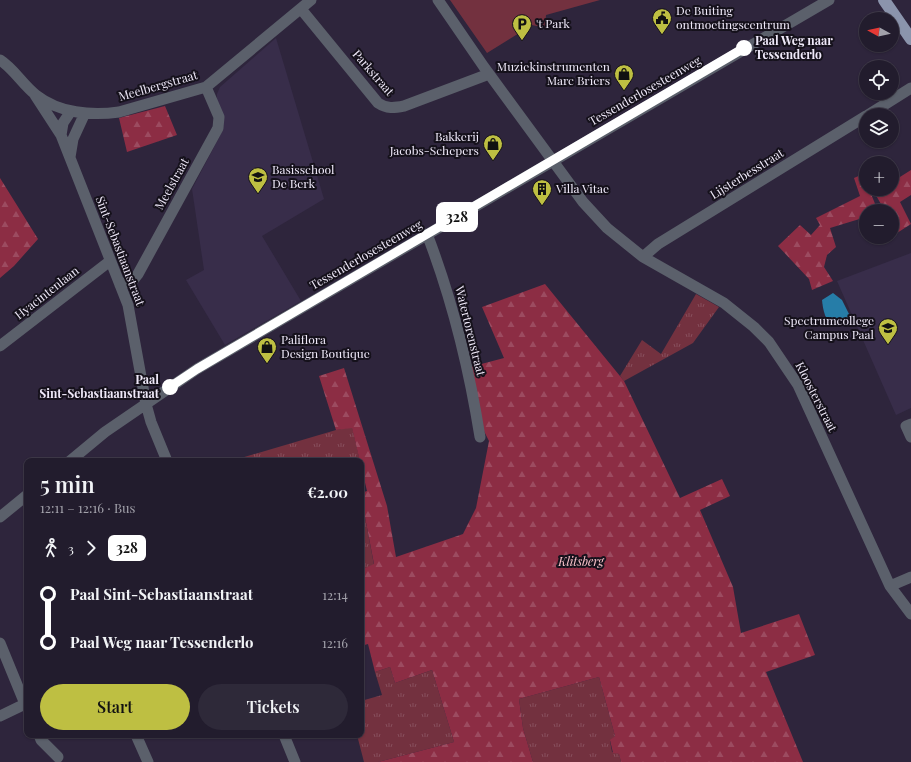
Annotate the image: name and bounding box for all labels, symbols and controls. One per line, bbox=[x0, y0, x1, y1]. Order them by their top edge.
place label: De Buiting ontmoetingscentrum bbox=[676, 2, 790, 32]
public building icon: De Buiting ontmoetingscentrum bbox=[651, 7, 673, 35]
north arrow bbox=[859, 12, 899, 52]
map controls bbox=[859, 12, 899, 244]
parking icon: 't Park bbox=[511, 13, 533, 41]
place label: 't Park bbox=[536, 15, 570, 31]
place label: Paal Weg naar Tessenderlo bbox=[755, 32, 833, 62]
marker: Paal Weg naar Tessenderlo bbox=[736, 40, 752, 56]
street label: Parkstraat bbox=[349, 46, 399, 99]
street label: Tessenderlosesteenweg bbox=[586, 51, 704, 129]
place label: Muziekinstrumenten Marc Briers bbox=[497, 58, 610, 88]
button: locate bbox=[859, 60, 899, 100]
shop icon: Muziekinstrumenten Marc Briers bbox=[613, 63, 635, 91]
street label: Meelbergstraat bbox=[116, 66, 200, 104]
button: layers bbox=[859, 108, 899, 148]
place label: Bakkerij Jacobs-Schepers bbox=[389, 128, 479, 158]
shop icon: Bakkerij Jacobs-Schepers bbox=[482, 133, 504, 161]
street label: Lijsterbesstraat bbox=[707, 144, 787, 202]
street label: Meelstraat bbox=[150, 154, 192, 212]
button: + bbox=[859, 156, 899, 196]
place label: Basisschool De Berk bbox=[272, 161, 335, 191]
school or university icon: Basisschool De Berk bbox=[247, 166, 269, 194]
building icon: Villa Vitae bbox=[531, 178, 553, 206]
place label: Villa Vitae bbox=[555, 180, 609, 196]
street label: Sint-Sebastiaanstraat bbox=[93, 194, 149, 308]
line badge: 328 bbox=[434, 204, 480, 230]
button: − bbox=[859, 204, 899, 244]
text: 328 bbox=[446, 207, 468, 226]
street label: Tessenderlosesteenweg bbox=[307, 215, 425, 293]
street label: Hyacintenlaan bbox=[11, 262, 82, 322]
street label: Watertorenstraat bbox=[452, 283, 490, 378]
place label: Spectrumcollege Campus Paal bbox=[784, 312, 875, 342]
school or university icon: Spectrumcollege Campus Paal bbox=[877, 317, 899, 345]
place label: Paliflora Design Boutique bbox=[281, 331, 370, 361]
shop icon: Paliflora Design Boutique bbox=[256, 336, 278, 364]
street label: Kloosterstraat bbox=[792, 359, 842, 435]
place label: Paal Sint-Sebastiaanstraat bbox=[39, 371, 160, 401]
marker: Paal Sint-Sebastiaanstraat bbox=[162, 379, 178, 395]
text: 5 min bbox=[40, 469, 95, 499]
text: €2.00 bbox=[307, 482, 348, 502]
text: 12:11 – 12:16 · Bus bbox=[40, 499, 135, 516]
icon: walk bbox=[40, 537, 62, 559]
icon: forward bbox=[80, 537, 102, 559]
text: 328 bbox=[116, 538, 138, 557]
text: 3 bbox=[68, 540, 74, 557]
park label: Klitsberg bbox=[557, 553, 605, 569]
text: Paal Sint-Sebastiaanstraat bbox=[70, 584, 253, 604]
text: 12:14 bbox=[322, 586, 348, 603]
text: Paal Weg naar Tessenderlo bbox=[70, 632, 254, 652]
text: 12:16 bbox=[322, 634, 348, 651]
button: Start bbox=[40, 684, 190, 730]
button: Tickets bbox=[198, 684, 348, 730]

